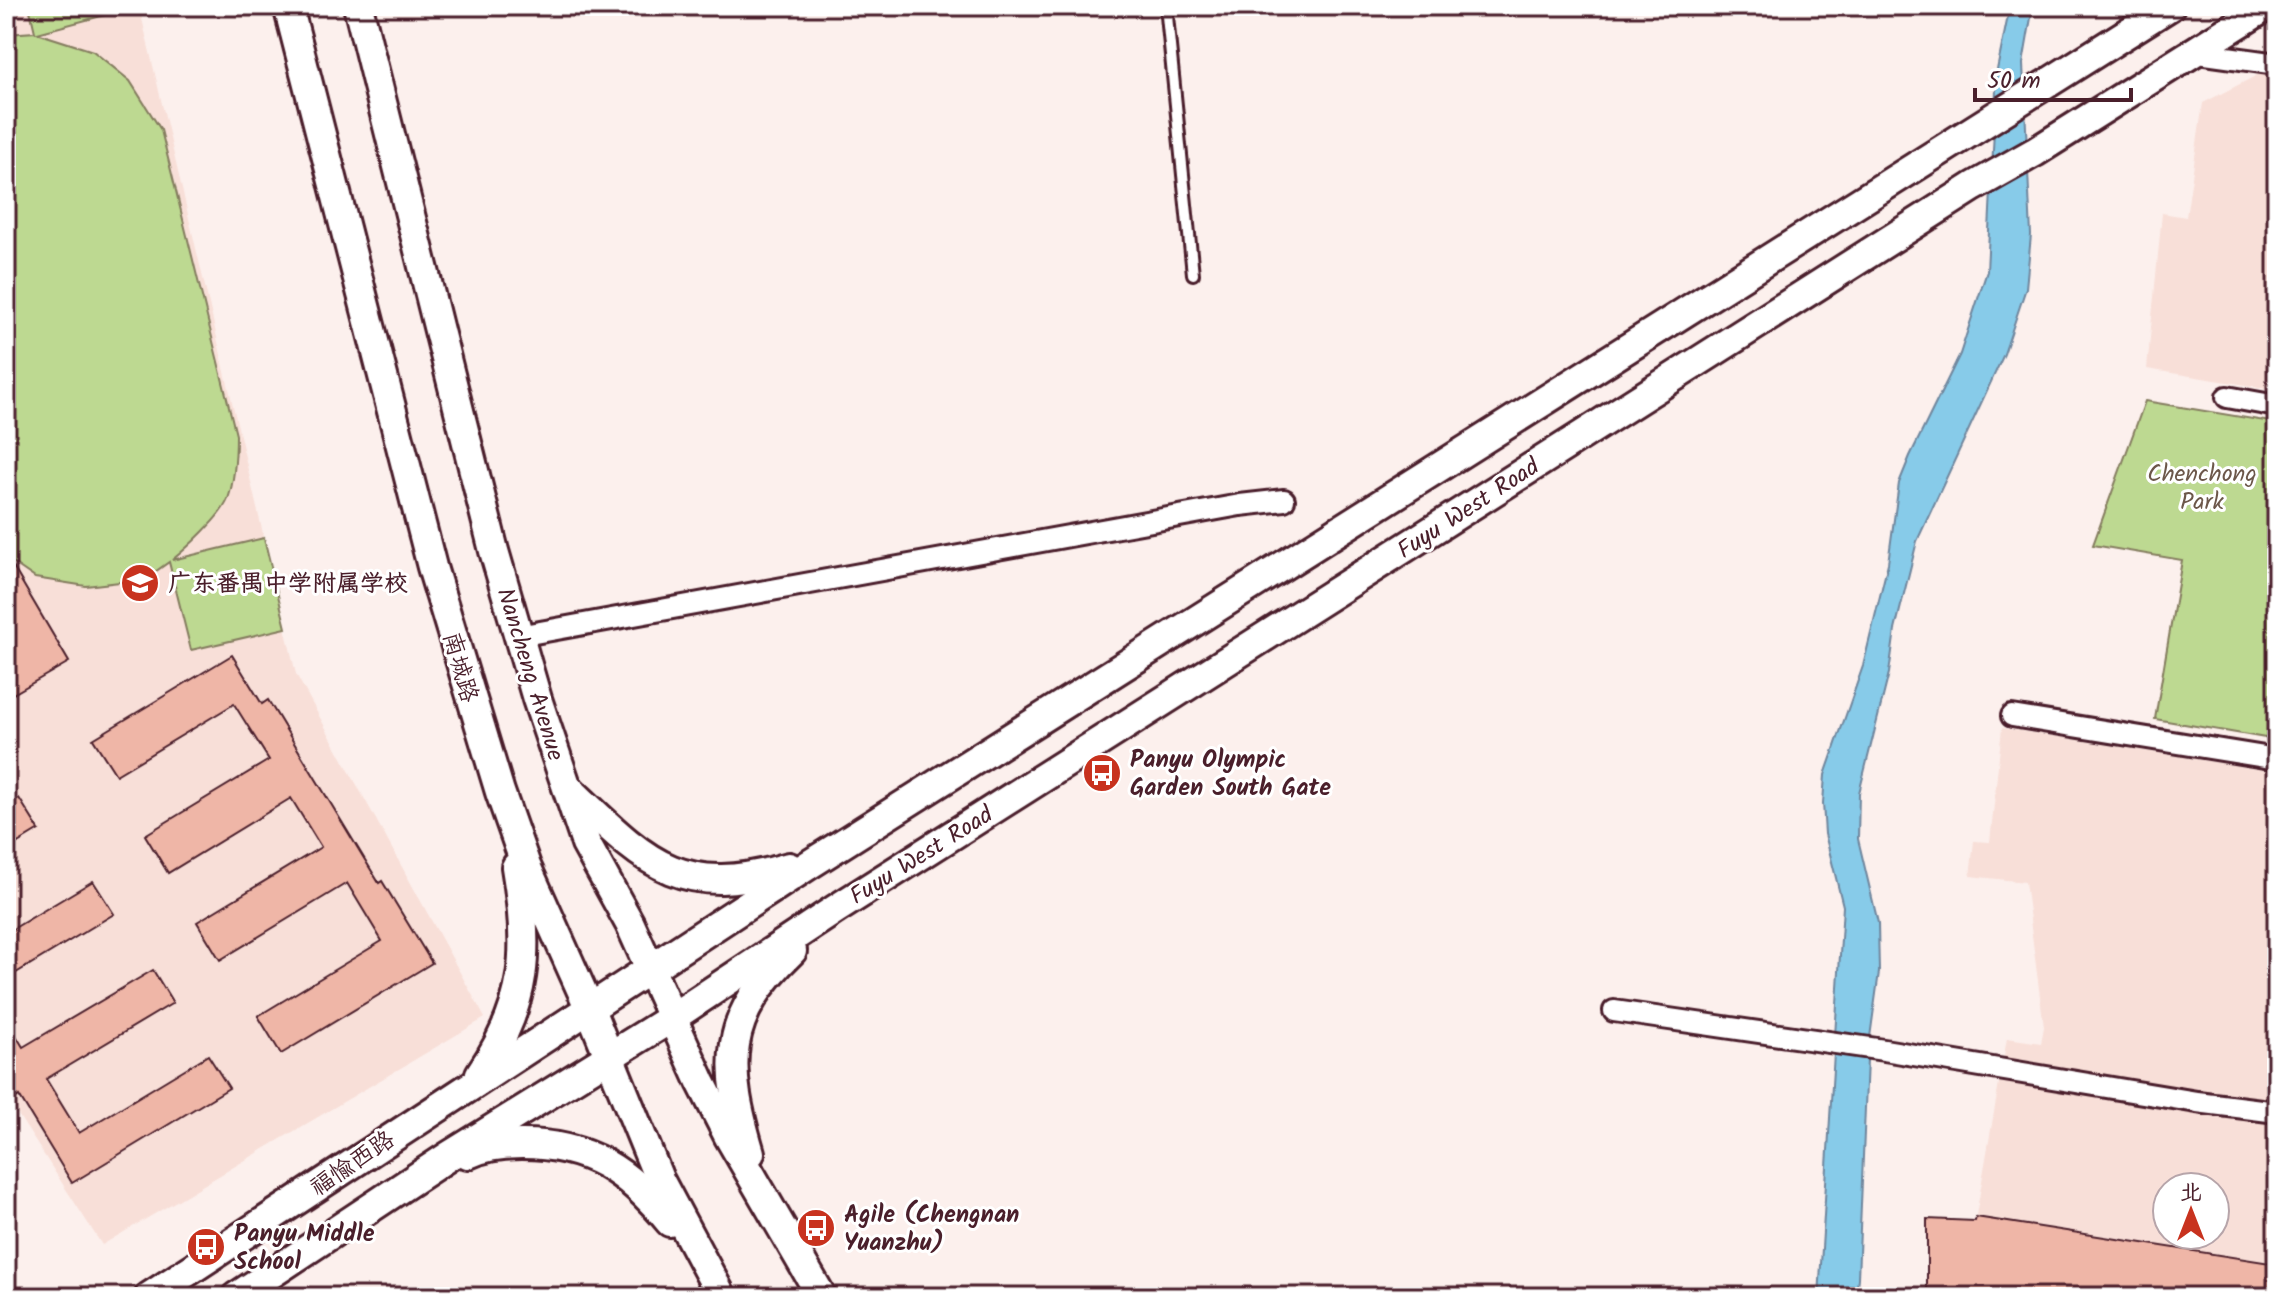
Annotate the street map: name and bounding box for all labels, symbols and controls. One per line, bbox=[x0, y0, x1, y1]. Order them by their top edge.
scale bar bbox=[1975, 52, 2131, 102]
text: 50 m bbox=[1987, 62, 2041, 101]
street label: Fuyu West Road bbox=[1390, 448, 1549, 570]
park label: Chenchong Park bbox=[2147, 455, 2257, 522]
school or university icon: 广东番禺中学附属学校 bbox=[119, 562, 161, 604]
place label: 广东番禺中学附属学校 bbox=[168, 565, 408, 604]
street label: Nancheng Avenue bbox=[485, 583, 574, 766]
street label: 南城路 bbox=[431, 627, 488, 707]
place label: Panyu Olympic Garden South Gate bbox=[1130, 741, 1331, 808]
bus stop icon: Panyu Olympic Garden South Gate bbox=[1081, 752, 1123, 794]
street label: Fuyu West Road bbox=[842, 796, 1002, 916]
street label: 福愉西路 bbox=[302, 1121, 404, 1207]
north arrow bbox=[2151, 1171, 2231, 1251]
text: 北 bbox=[2180, 1176, 2202, 1211]
place label: Agile (Chengnan Yuanzhu) bbox=[844, 1196, 1019, 1263]
bus stop icon: Agile (Chengnan Yuanzhu) bbox=[795, 1207, 837, 1249]
place label: Panyu Middle School bbox=[234, 1215, 375, 1282]
bus stop icon: Panyu Middle School bbox=[185, 1226, 227, 1268]

